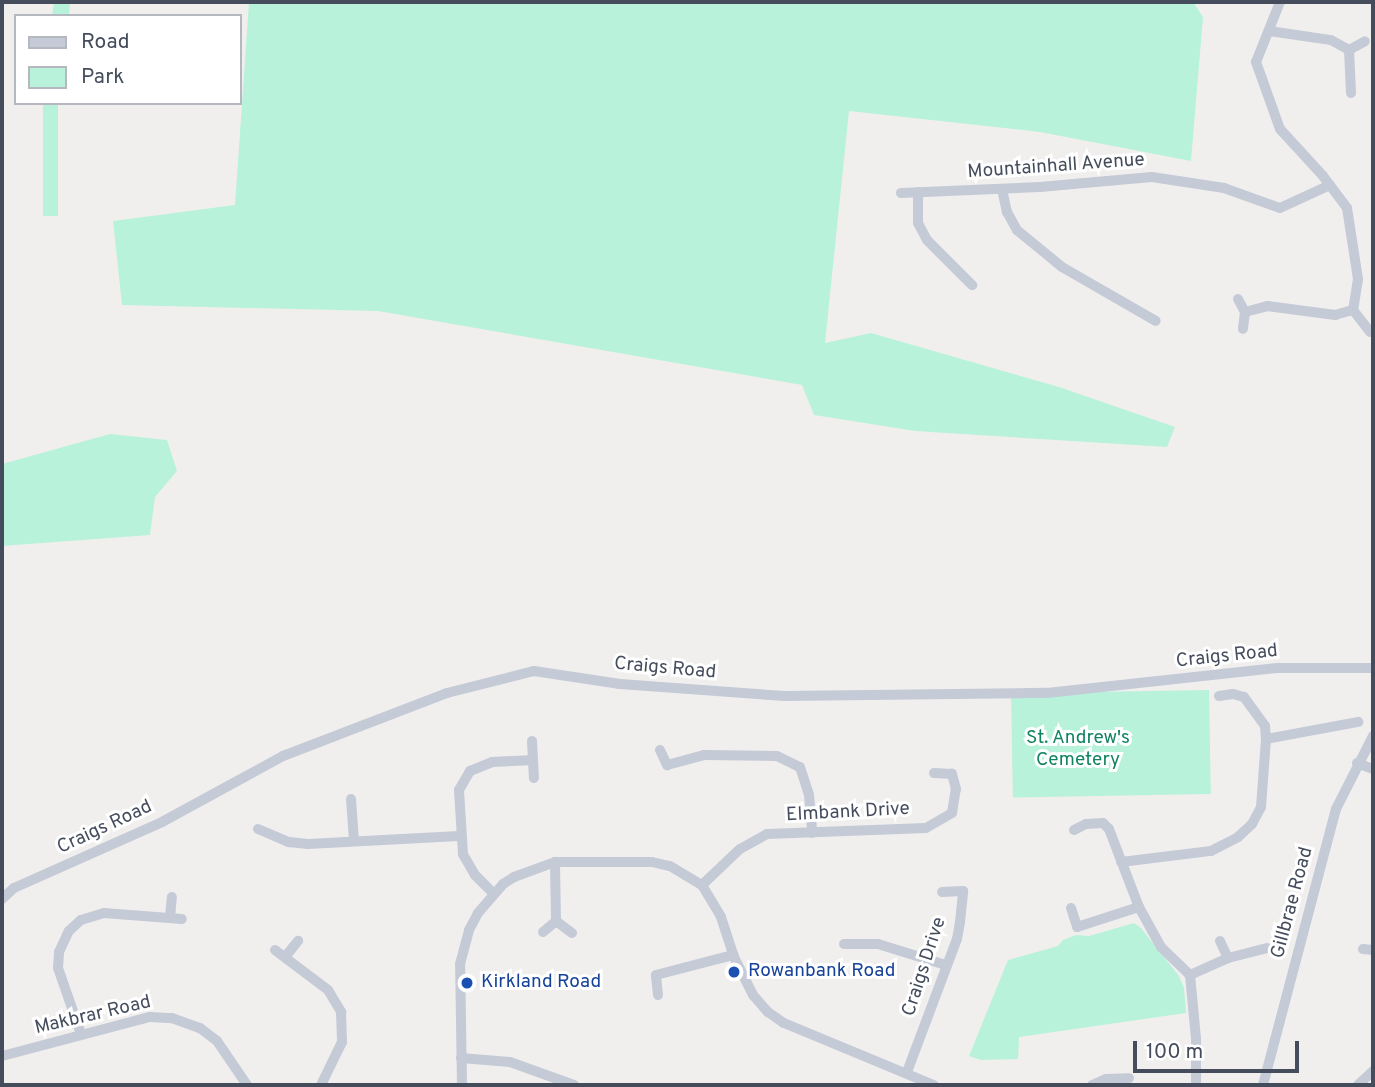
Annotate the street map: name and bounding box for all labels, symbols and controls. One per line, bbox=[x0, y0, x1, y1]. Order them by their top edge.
legend bbox=[14, 14, 242, 105]
text: Road bbox=[81, 29, 130, 56]
text: Park bbox=[81, 64, 124, 91]
street label: Mountainhall Avenue bbox=[966, 149, 1146, 185]
street label: Craigs Road bbox=[1175, 640, 1279, 674]
street label: Craigs Road bbox=[613, 653, 717, 685]
park label: St. Andrew's Cemetery bbox=[1026, 728, 1130, 772]
street label: Craigs Road bbox=[54, 796, 156, 860]
street label: Elmbank Drive bbox=[786, 798, 910, 828]
street label: Gillbrae Road bbox=[1267, 845, 1319, 961]
street label: Craigs Drive bbox=[898, 914, 952, 1020]
place label: Rowanbank Road bbox=[748, 961, 895, 983]
marker: Rowanbank Road bbox=[726, 964, 742, 980]
place label: Kirkland Road bbox=[481, 972, 601, 994]
marker: Kirkland Road bbox=[459, 975, 475, 991]
street label: Makbrar Road bbox=[33, 992, 153, 1040]
scale bar bbox=[1137, 1028, 1303, 1072]
text: 100 m bbox=[1146, 1039, 1203, 1066]

